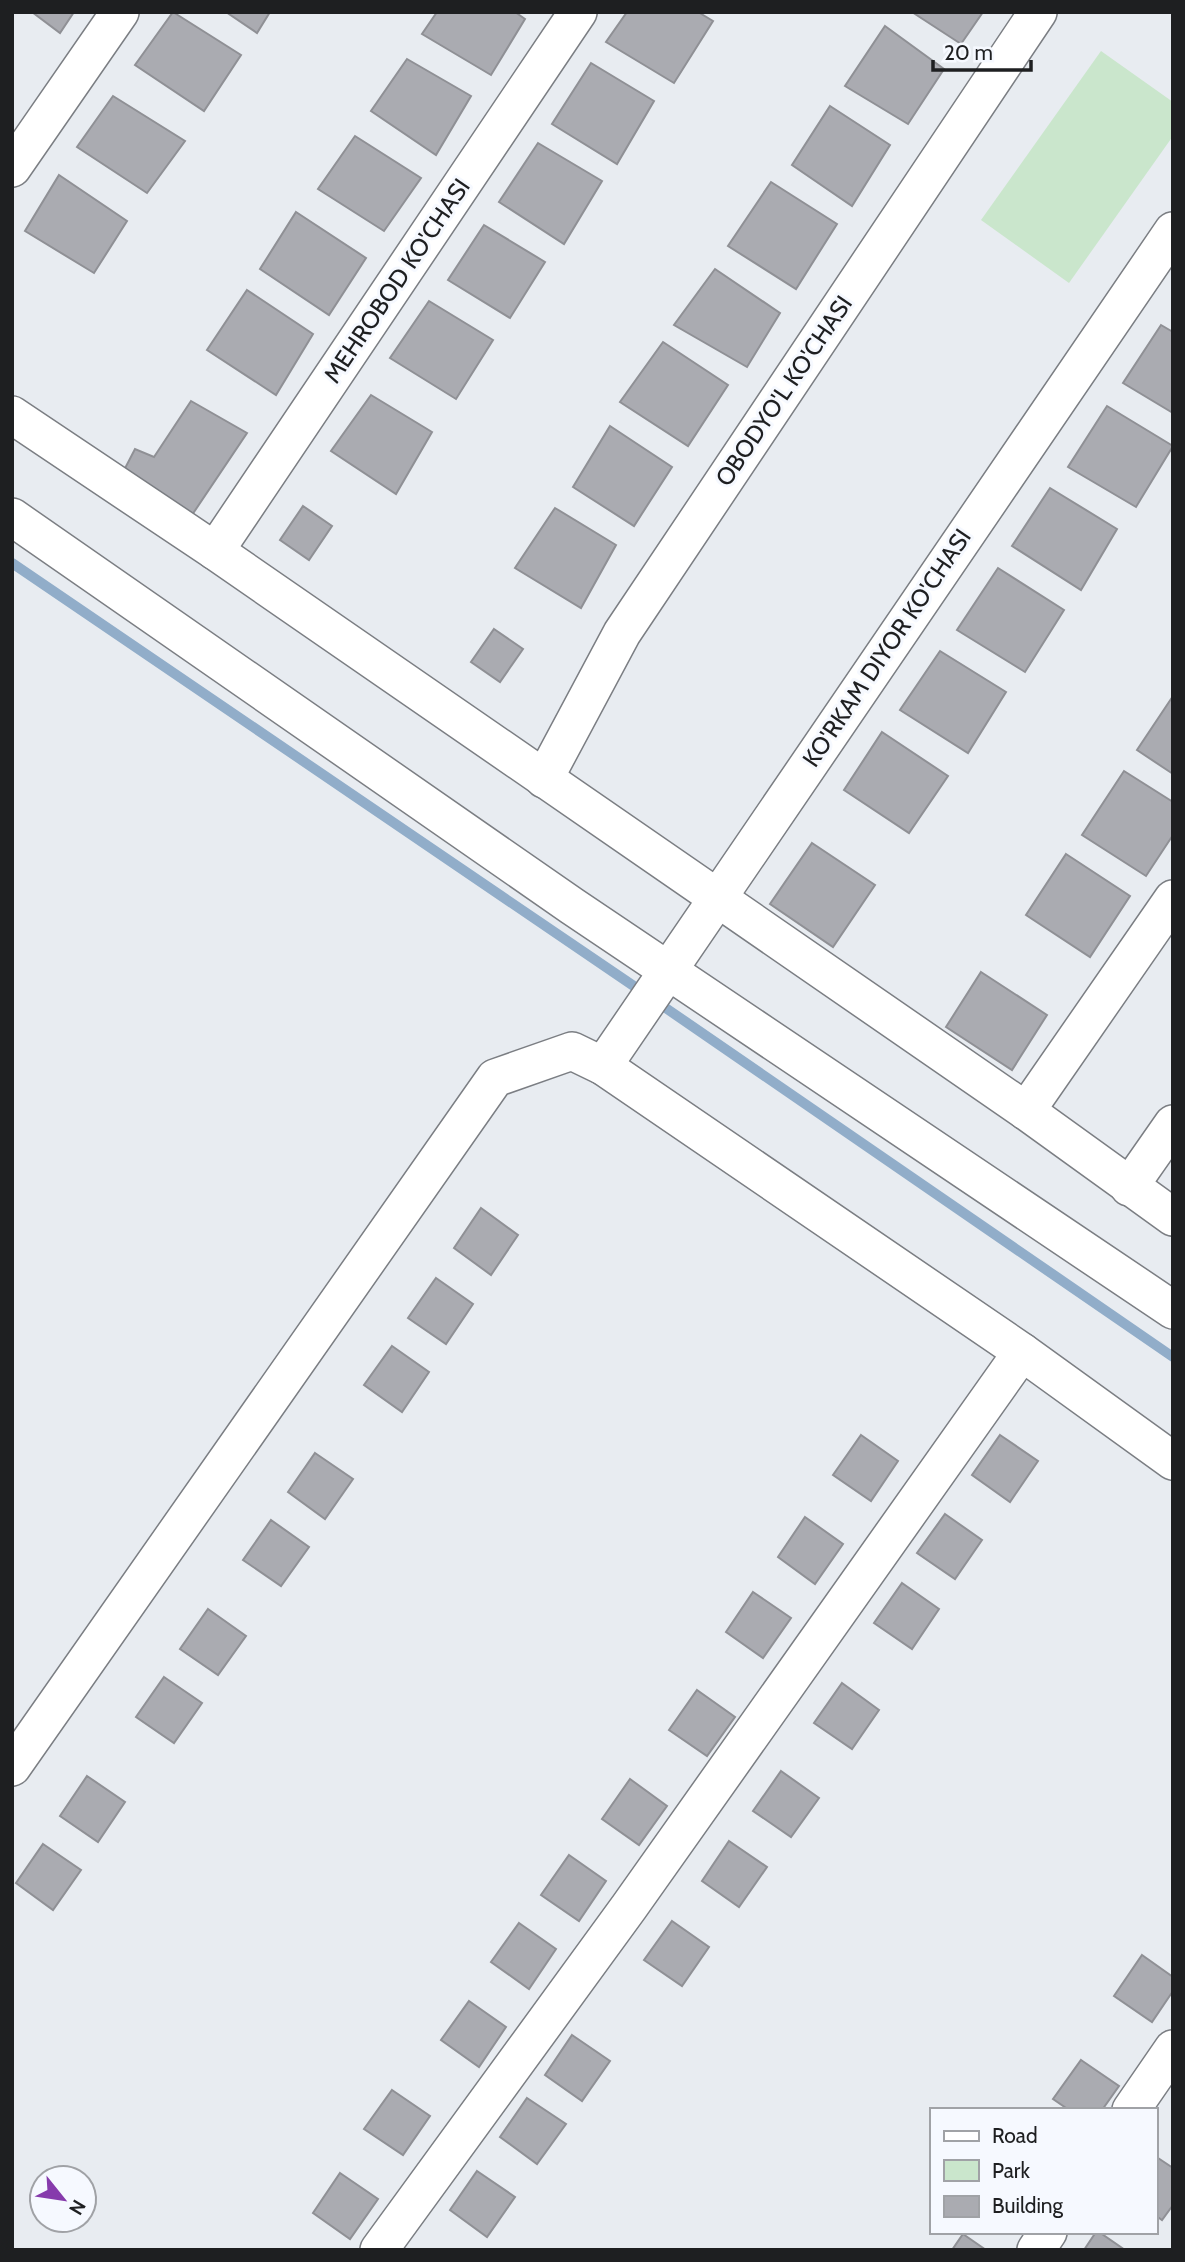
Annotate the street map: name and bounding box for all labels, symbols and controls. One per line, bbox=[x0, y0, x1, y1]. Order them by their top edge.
scale bar bbox=[933, 28, 1031, 72]
text: 20 m bbox=[944, 40, 993, 65]
street label: MEHROBOD KO'CHASI bbox=[317, 173, 476, 388]
street label: OBODYO'L KO'CHASI bbox=[709, 290, 858, 491]
street label: KO'RKAM DIYOR KO'CHASI bbox=[796, 523, 977, 772]
legend bbox=[930, 2108, 1157, 2234]
text: Road bbox=[992, 2123, 1038, 2148]
text: Park bbox=[992, 2158, 1030, 2183]
north arrow bbox=[28, 2164, 98, 2234]
text: Building bbox=[992, 2193, 1064, 2218]
text: N bbox=[64, 2196, 91, 2219]

